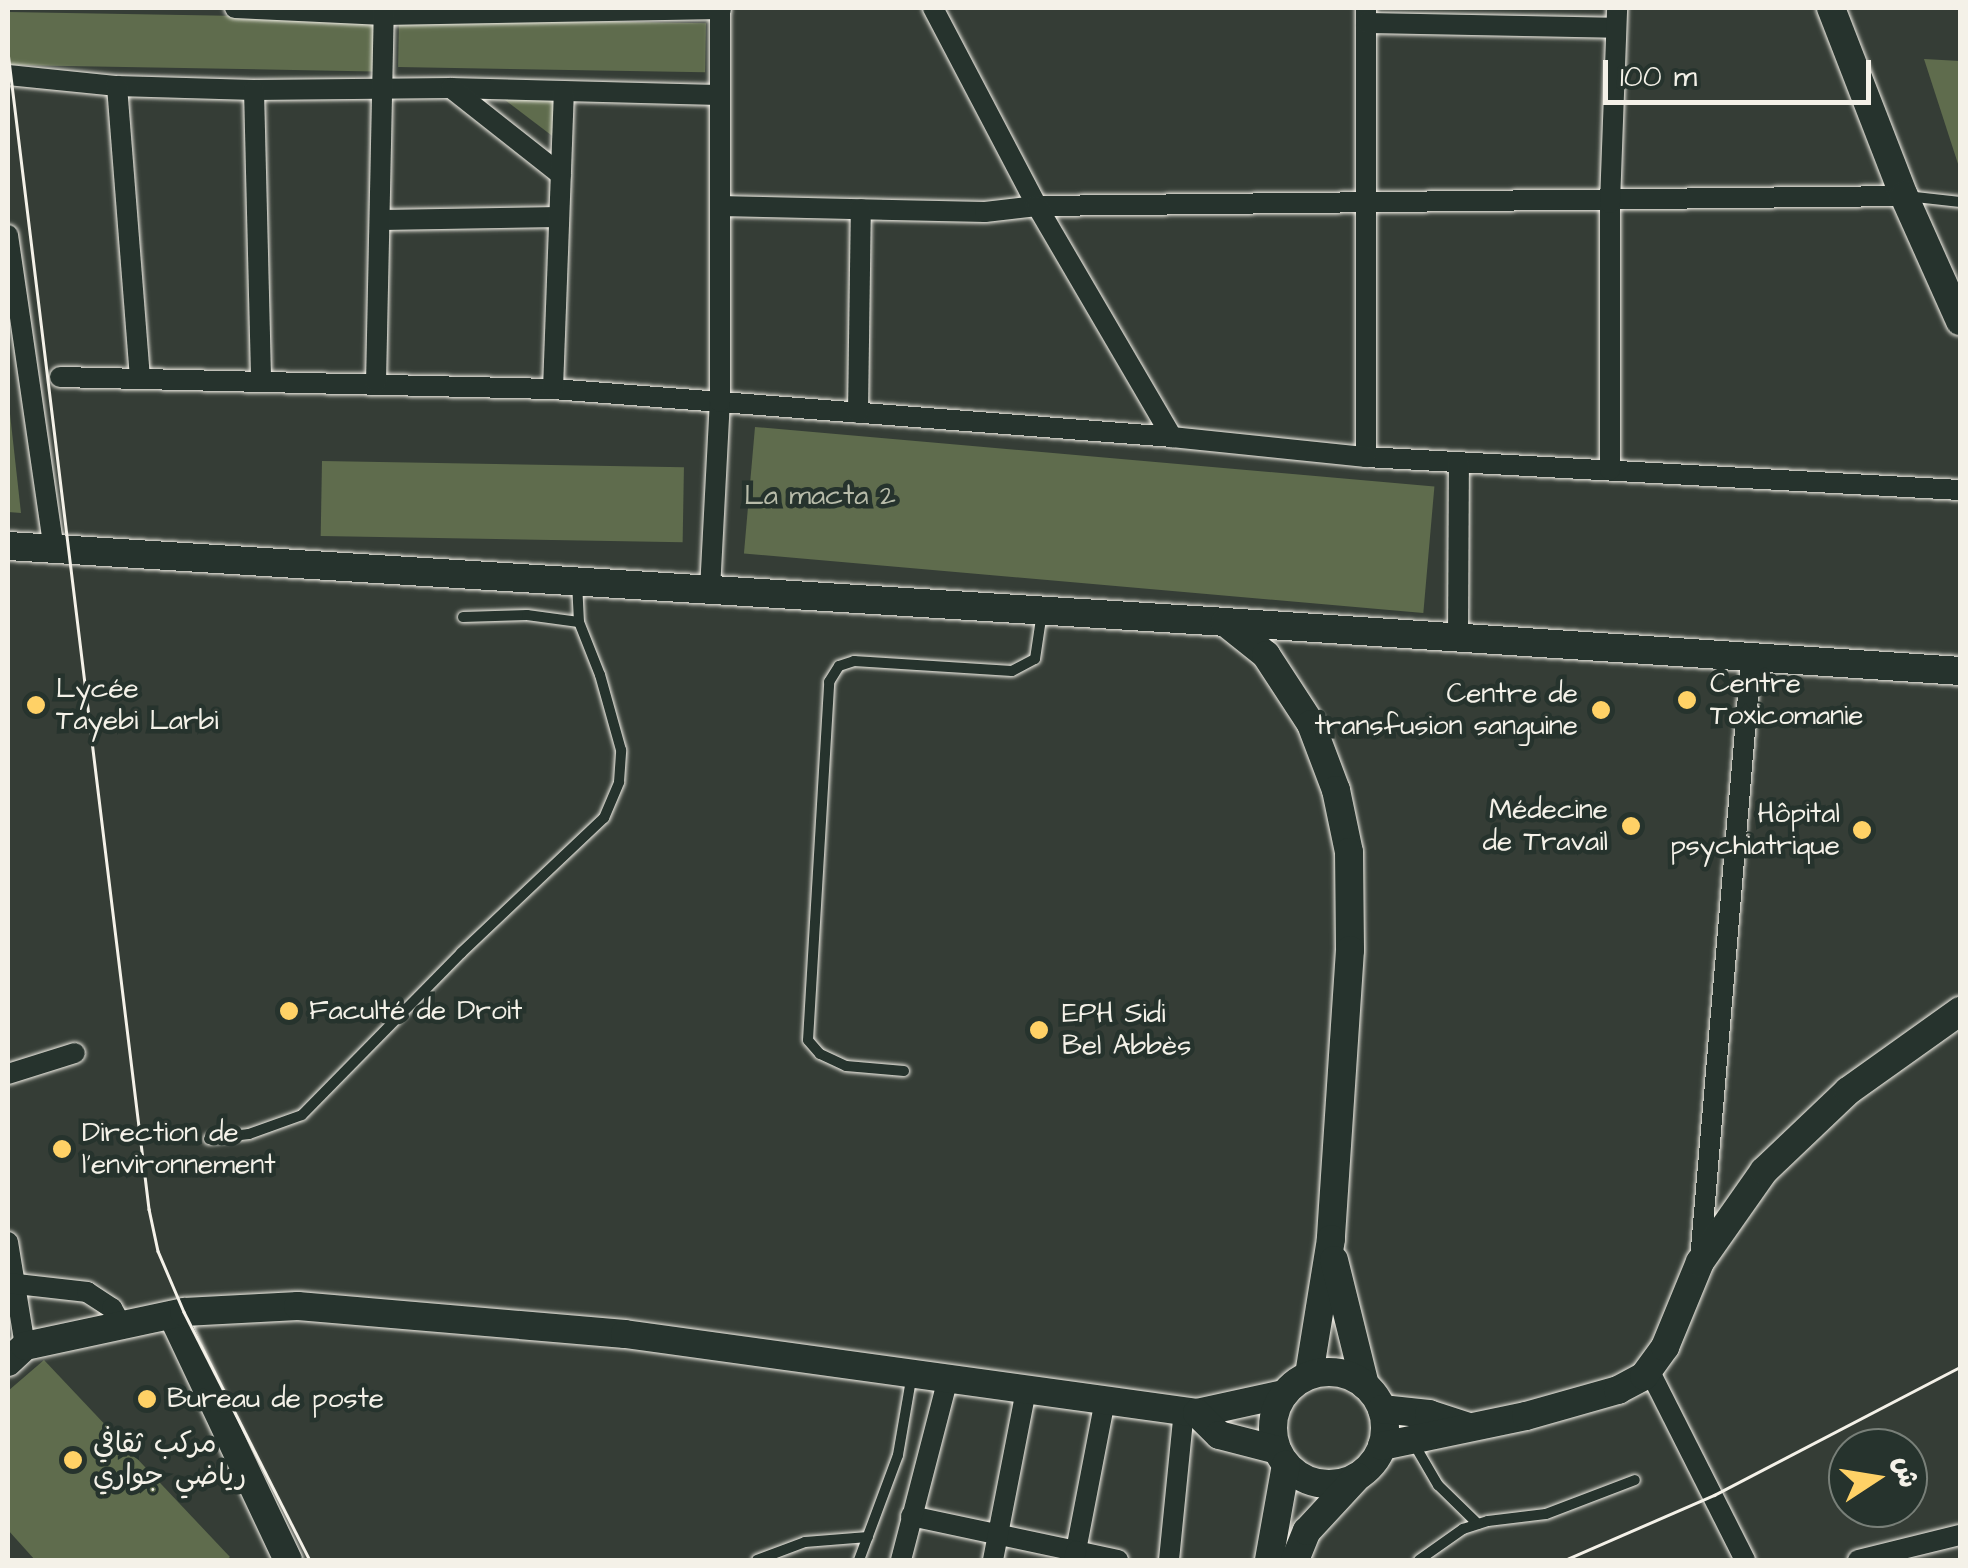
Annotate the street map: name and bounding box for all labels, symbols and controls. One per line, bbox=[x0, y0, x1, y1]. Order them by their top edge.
scale bar bbox=[1608, 40, 1876, 102]
text: 100 m bbox=[1620, 56, 1697, 98]
park label: La macta 2 bbox=[744, 479, 896, 513]
place label: Centre Toxicomanie bbox=[1710, 667, 1864, 733]
place label: Lycée Tayebi Larbi bbox=[56, 672, 218, 738]
place label: Centre de transfusion sanguine bbox=[1314, 677, 1578, 743]
marker: Centre Toxicomanie bbox=[1674, 687, 1700, 713]
marker: Lycée Tayebi Larbi bbox=[25, 694, 47, 716]
marker: Centre de transfusion sanguine bbox=[1588, 697, 1614, 723]
place label: Médecine de Travail bbox=[1483, 793, 1608, 859]
place label: Hôpital psychiatrique bbox=[1670, 797, 1840, 863]
marker: Médecine de Travail bbox=[1618, 813, 1644, 839]
marker: Hôpital psychiatrique bbox=[1849, 817, 1875, 843]
place label: Faculté de Droit bbox=[309, 994, 522, 1028]
place label: EPH Sidi Bel Abbès bbox=[1062, 997, 1191, 1063]
marker: Faculté de Droit bbox=[278, 1000, 300, 1022]
marker: EPH Sidi Bel Abbès bbox=[1026, 1017, 1052, 1043]
place label: Direction de l'environnement bbox=[82, 1116, 275, 1182]
marker: Direction de l'environnement bbox=[51, 1138, 73, 1160]
place label: Bureau de poste bbox=[167, 1382, 384, 1416]
marker: Bureau de poste bbox=[136, 1388, 158, 1410]
place label: مركب ثقافي رياضي جواري bbox=[93, 1427, 246, 1493]
north arrow bbox=[1828, 1428, 1928, 1528]
marker: مركب ثقافي رياضي جواري bbox=[62, 1449, 84, 1471]
text: ش bbox=[1884, 1453, 1928, 1491]

